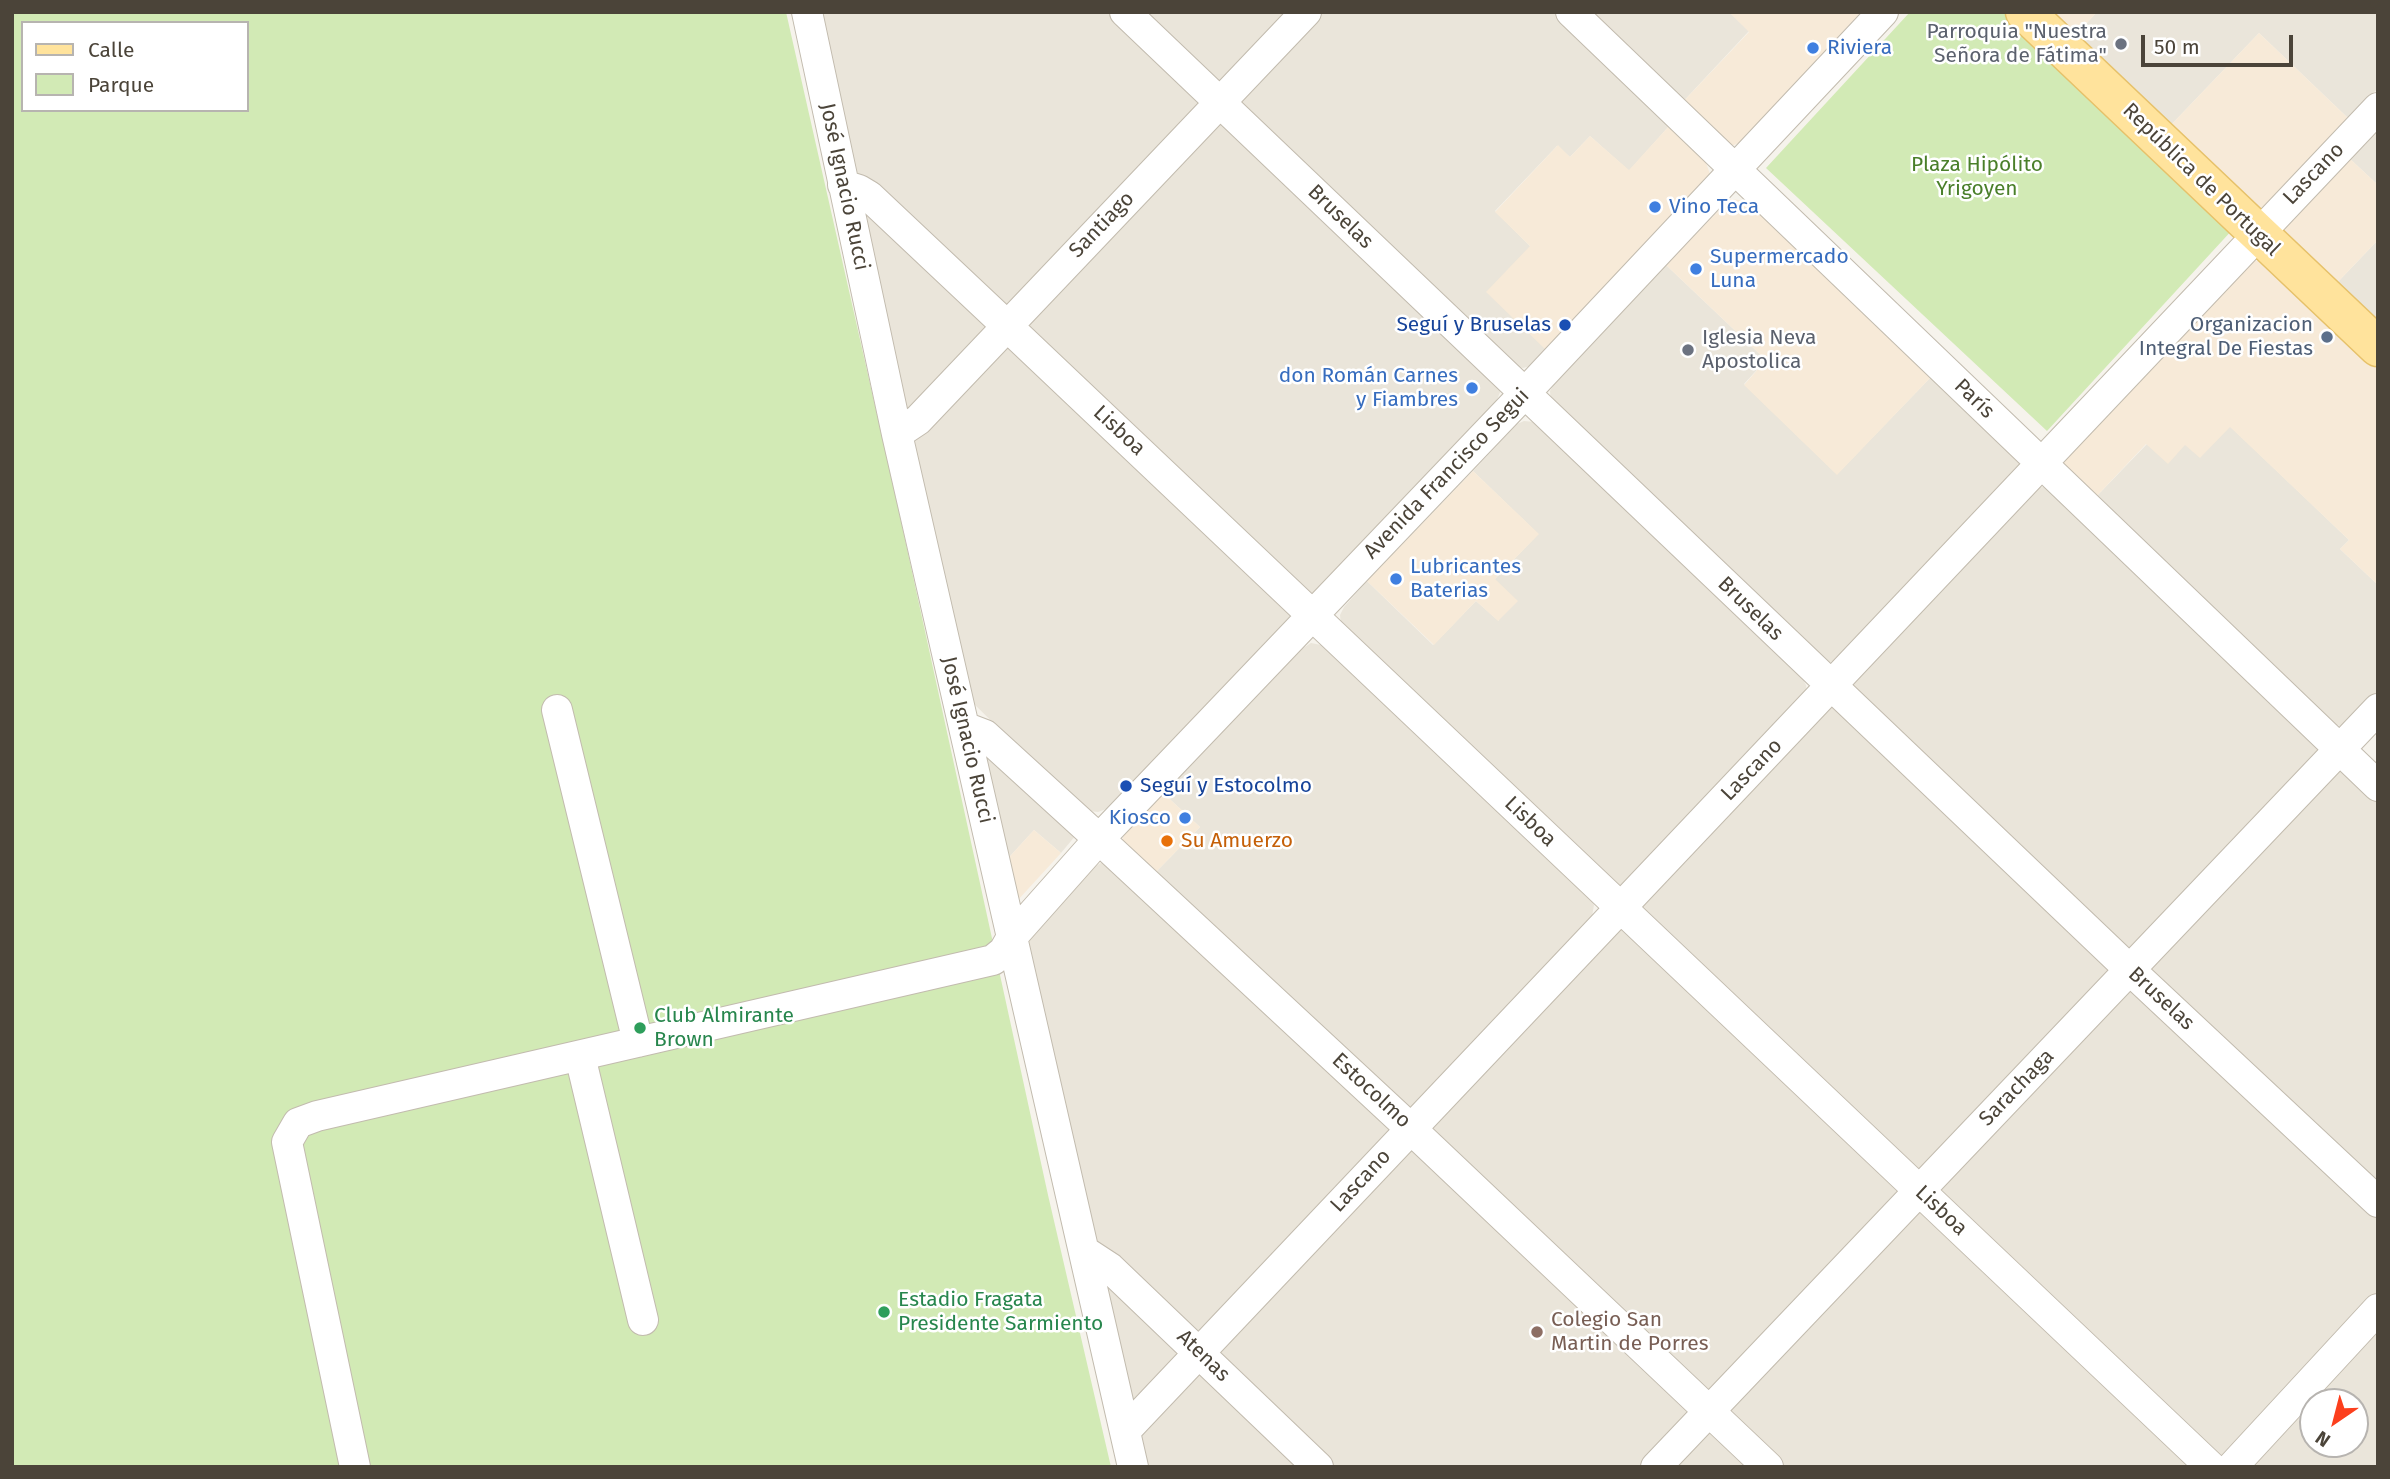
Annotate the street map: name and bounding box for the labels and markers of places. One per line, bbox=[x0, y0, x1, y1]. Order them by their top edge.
place label: Parroquia "Nuestra Señora de Fátima" bbox=[1926, 19, 2107, 69]
place label: Riviera bbox=[1827, 35, 1892, 61]
marker: Parroquia "Nuestra Señora de Fátima" bbox=[2113, 36, 2129, 52]
marker: Riviera bbox=[1805, 40, 1821, 56]
place label: Vino Teca bbox=[1669, 194, 1759, 220]
marker: Vino Teca bbox=[1647, 199, 1663, 215]
place label: Supermercado Luna bbox=[1710, 244, 1849, 294]
marker: Supermercado Luna bbox=[1688, 261, 1704, 277]
place label: Seguí y Bruselas bbox=[1396, 312, 1551, 338]
place label: Organizacion Integral De Fiestas bbox=[2139, 312, 2313, 362]
marker: Seguí y Bruselas bbox=[1557, 317, 1573, 333]
place label: Iglesia Neva Apostolica bbox=[1702, 325, 1816, 375]
marker: Organizacion Integral De Fiestas bbox=[2319, 329, 2335, 345]
marker: Iglesia Neva Apostolica bbox=[1680, 342, 1696, 358]
place label: don Román Carnes y Fiambres bbox=[1279, 363, 1458, 413]
marker: don Román Carnes y Fiambres bbox=[1464, 380, 1480, 396]
place label: Lubricantes Baterias bbox=[1410, 554, 1521, 604]
marker: Lubricantes Baterias bbox=[1388, 571, 1404, 587]
place label: Seguí y Estocolmo bbox=[1140, 773, 1312, 799]
marker: Seguí y Estocolmo bbox=[1118, 778, 1134, 794]
place label: Kiosco bbox=[1109, 805, 1171, 831]
marker: Kiosco bbox=[1177, 810, 1193, 826]
place label: Su Amuerzo bbox=[1181, 828, 1293, 854]
marker: Su Amuerzo bbox=[1159, 833, 1175, 849]
place label: Club Almirante Brown bbox=[654, 1003, 794, 1053]
marker: Club Almirante Brown bbox=[632, 1020, 648, 1036]
place label: Estadio Fragata Presidente Sarmiento bbox=[898, 1287, 1103, 1337]
marker: Estadio Fragata Presidente Sarmiento bbox=[876, 1304, 892, 1320]
place label: Colegio San Martin de Porres bbox=[1551, 1307, 1708, 1357]
marker: Colegio San Martin de Porres bbox=[1529, 1324, 1545, 1340]

